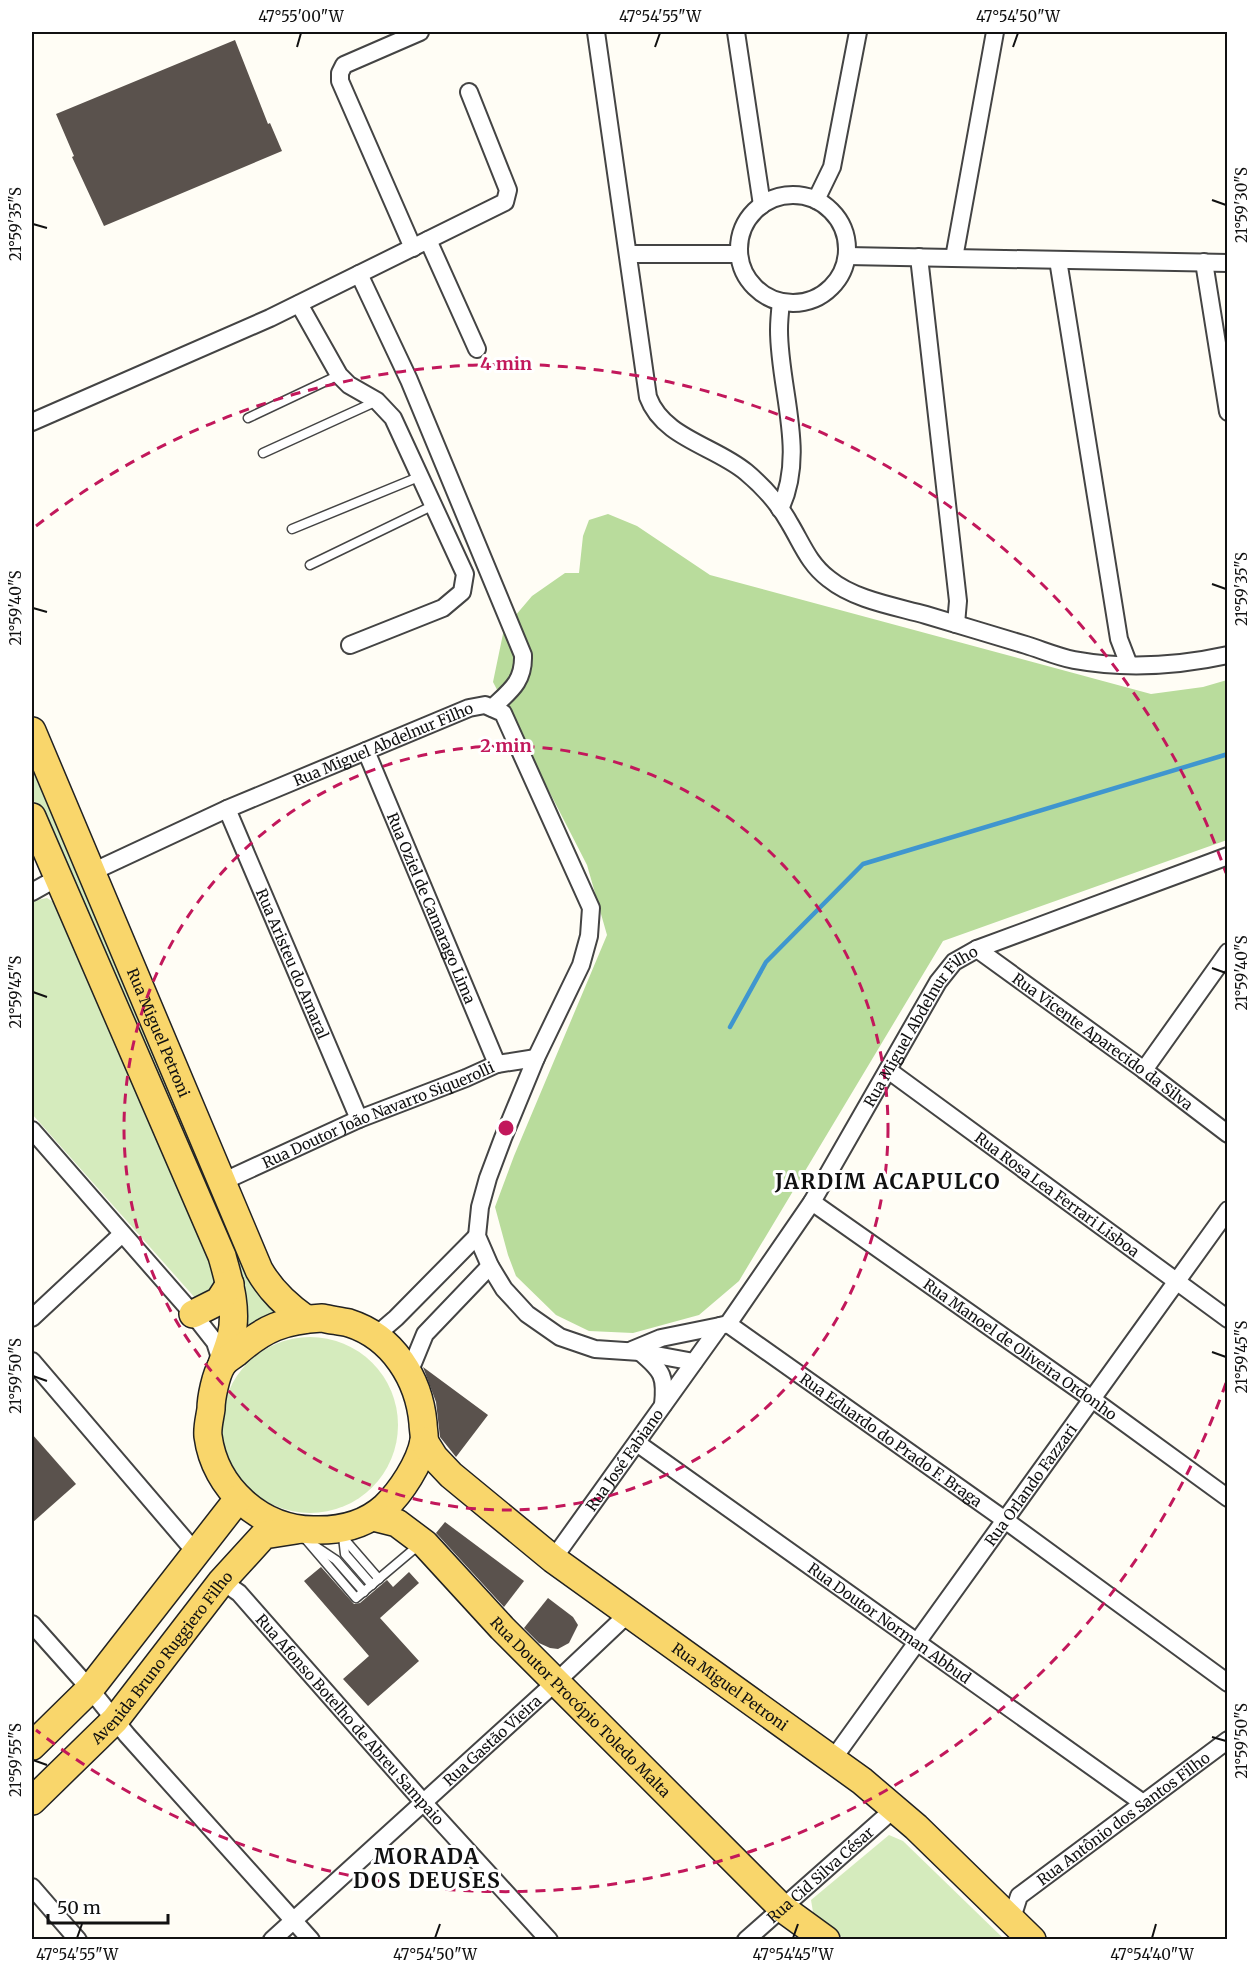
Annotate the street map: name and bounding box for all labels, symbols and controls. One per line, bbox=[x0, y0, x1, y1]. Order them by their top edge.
text: 47°55'00"W bbox=[258, 7, 345, 26]
text: 47°54'55"W bbox=[619, 7, 702, 26]
text: 47°54'50"W bbox=[976, 7, 1061, 26]
text: 21°59'30"S bbox=[1232, 167, 1251, 243]
text: 21°59'35"S bbox=[6, 187, 25, 261]
text: 4 min bbox=[480, 352, 532, 375]
text: 21°59'35"S bbox=[1232, 552, 1251, 626]
text: 21°59'40"S bbox=[6, 570, 25, 646]
street label: Rua Miguel Abdelnur Filho bbox=[290, 698, 476, 790]
text: 2 min bbox=[480, 734, 532, 757]
street label: Rua Oziel de Camarago Lima bbox=[383, 809, 480, 1006]
street label: Rua Aristeu do Amaral bbox=[252, 885, 333, 1042]
text: 21°59'40"S bbox=[1232, 935, 1251, 1011]
street label: Rua Miguel Abdelnur Filho bbox=[859, 941, 981, 1110]
text: 21°59'45"S bbox=[6, 956, 25, 1028]
street label: Rua Miguel Petroni bbox=[123, 965, 195, 1100]
street label: Rua Vicente Aparecido da Silva bbox=[1009, 969, 1197, 1114]
street label: Rua Doutor João Navarro Siquerolli bbox=[259, 1057, 497, 1172]
centre of rings bbox=[496, 1118, 516, 1138]
street label: Rua Rosa Lea Ferrari Lisboa bbox=[971, 1128, 1143, 1261]
district label: JARDIM ACAPULCO bbox=[774, 1168, 1001, 1195]
street label: Rua Manoel de Oliveira Ordonho bbox=[920, 1274, 1121, 1424]
text: 21°59'45"S bbox=[1232, 1321, 1251, 1393]
text: 21°59'50"S bbox=[6, 1338, 25, 1414]
street label: Rua Eduardo do Prado F. Braga bbox=[796, 1369, 986, 1511]
street label: Rua José Fabiano bbox=[581, 1405, 667, 1515]
street label: Rua Orlando Fazzari bbox=[980, 1420, 1081, 1549]
street label: Rua Doutor Norman Abbud bbox=[804, 1558, 975, 1687]
street label: Avenida Bruno Ruggiero Filho bbox=[86, 1567, 236, 1748]
street label: Rua Afonso Botelho de Abreu Sampaio bbox=[252, 1610, 449, 1829]
street label: Rua Doutor Procópio Toledo Malta bbox=[487, 1612, 675, 1801]
street label: Rua Miguel Petroni bbox=[668, 1638, 792, 1735]
street label: Rua Gastão Vieira bbox=[439, 1691, 545, 1790]
text: 21°59'50"S bbox=[1232, 1703, 1251, 1779]
text: 21°59'55"S bbox=[6, 1723, 25, 1797]
street label: Rua Antônio dos Santos Filho bbox=[1033, 1747, 1214, 1889]
street label: Rua Cid Silva César bbox=[763, 1822, 878, 1927]
district label: MORADA DOS DEUSES bbox=[353, 1843, 501, 1894]
scale bar bbox=[48, 1887, 168, 1925]
text: 50 m bbox=[57, 1896, 101, 1919]
text: 47°54'55"W bbox=[36, 1945, 119, 1964]
text: 47°54'50"W bbox=[393, 1945, 478, 1964]
text: 47°54'45"W bbox=[752, 1945, 835, 1964]
text: 47°54'40"W bbox=[1110, 1945, 1195, 1964]

